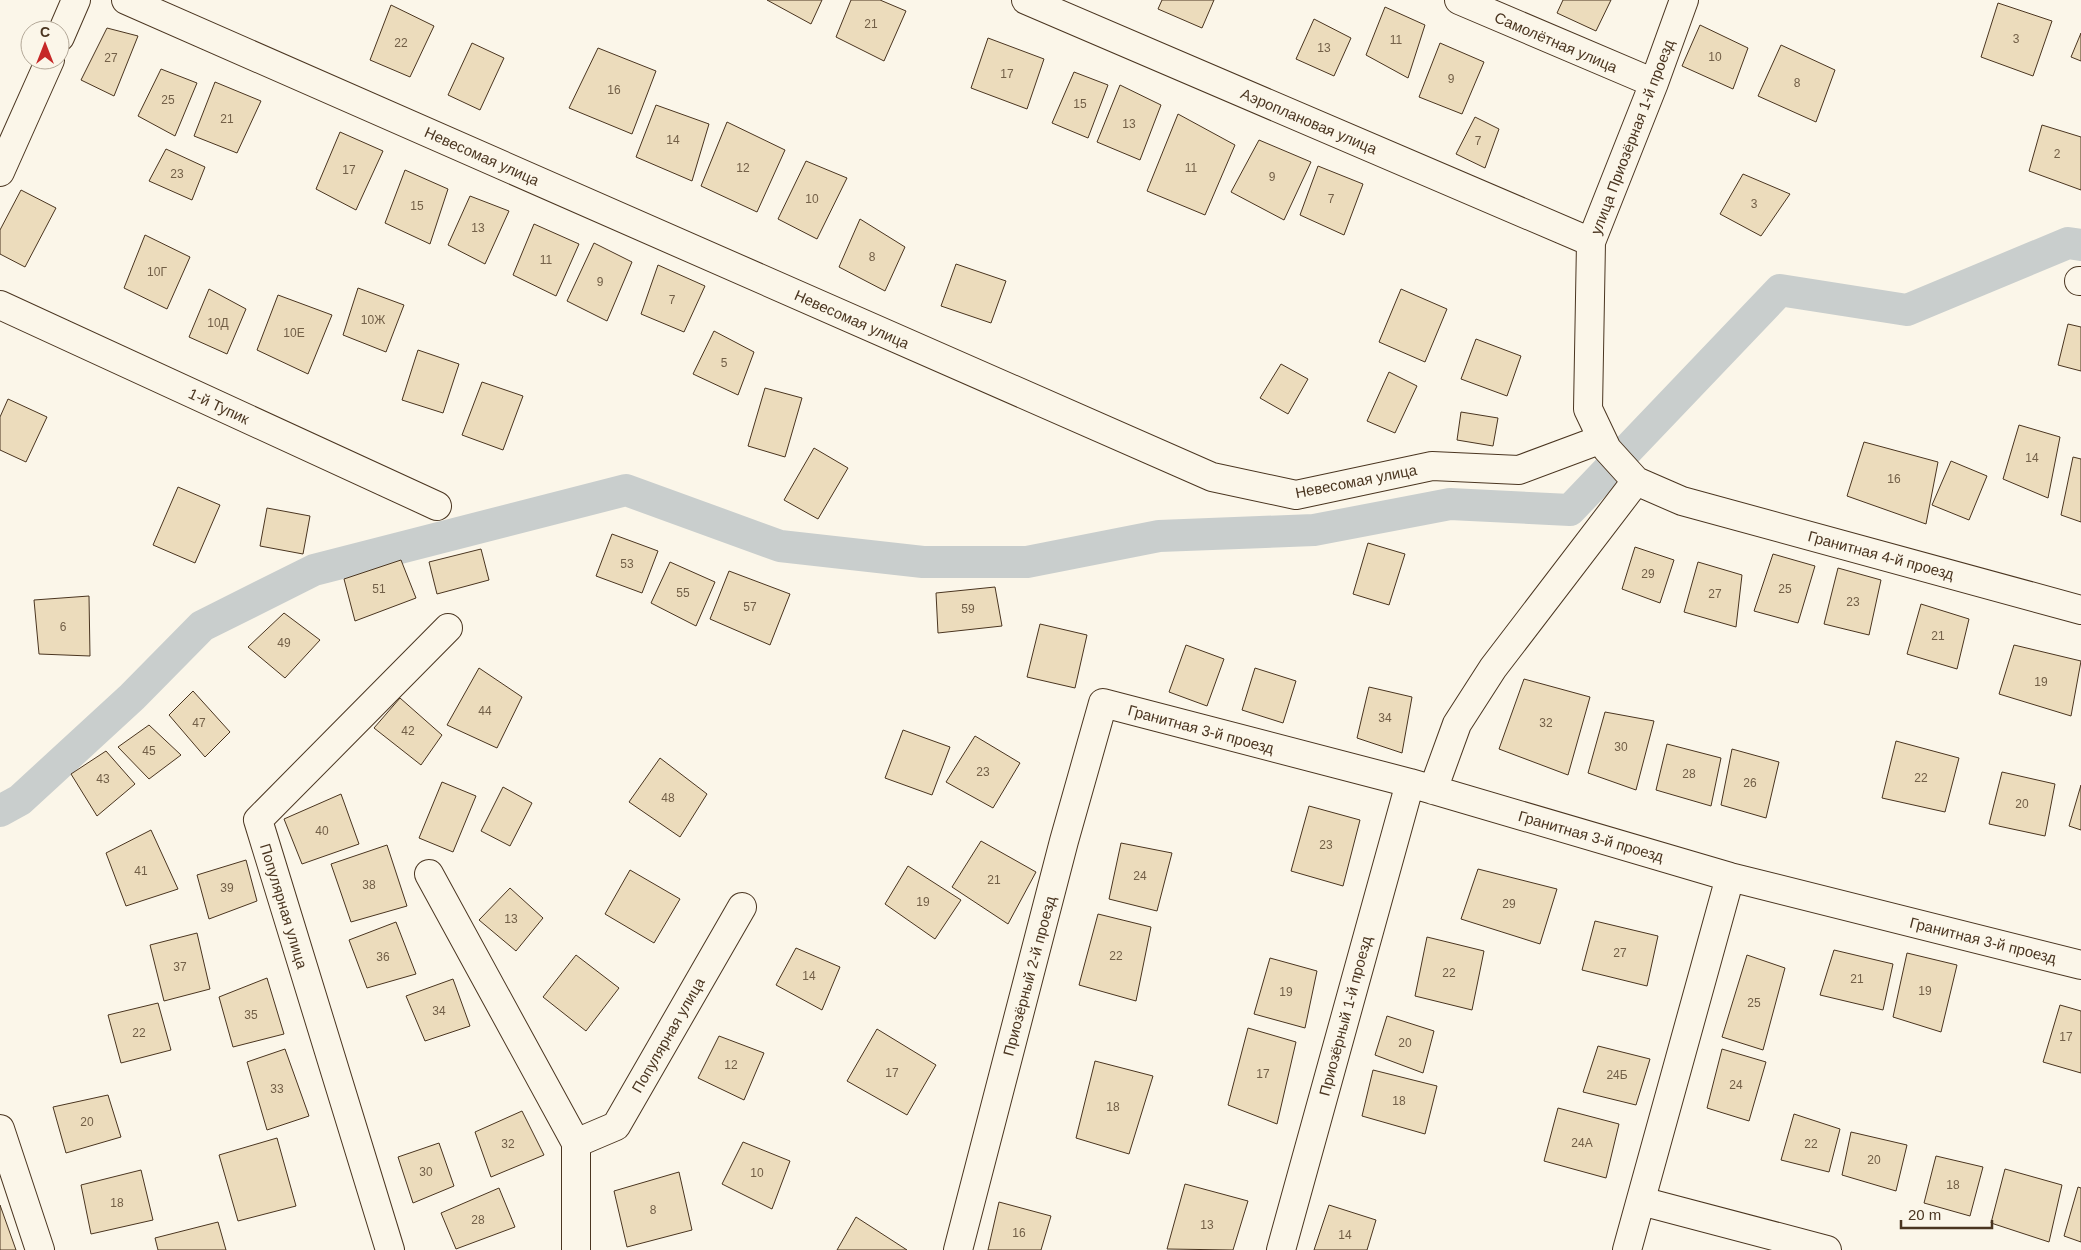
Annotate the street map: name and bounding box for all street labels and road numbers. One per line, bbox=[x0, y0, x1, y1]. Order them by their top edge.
street label: Самолётная улица bbox=[1492, 8, 1621, 76]
street label: улица Приозёрная 1-й проезд bbox=[1587, 37, 1677, 237]
street label: Аэроплановая улица bbox=[1238, 85, 1380, 158]
street label: Невесомая улица bbox=[422, 123, 542, 189]
street label: Невесомая улица bbox=[792, 286, 912, 352]
street label: 1-й Тупик bbox=[186, 385, 252, 428]
street label: Невесомая улица bbox=[1294, 461, 1419, 501]
street label: Гранитная 4-й проезд bbox=[1806, 527, 1956, 583]
street label: Гранитная 3-й проезд bbox=[1126, 701, 1276, 757]
street label: Гранитная 3-й проезд bbox=[1516, 807, 1666, 865]
street label: Популярная улица bbox=[257, 841, 311, 971]
street label: Приозёрный 2-й проезд bbox=[999, 894, 1059, 1058]
street label: Гранитная 3-й проезд bbox=[1908, 914, 2058, 967]
street label: Приозёрный 1-й проезд bbox=[1315, 934, 1375, 1098]
street label: Популярная улица bbox=[628, 974, 708, 1095]

